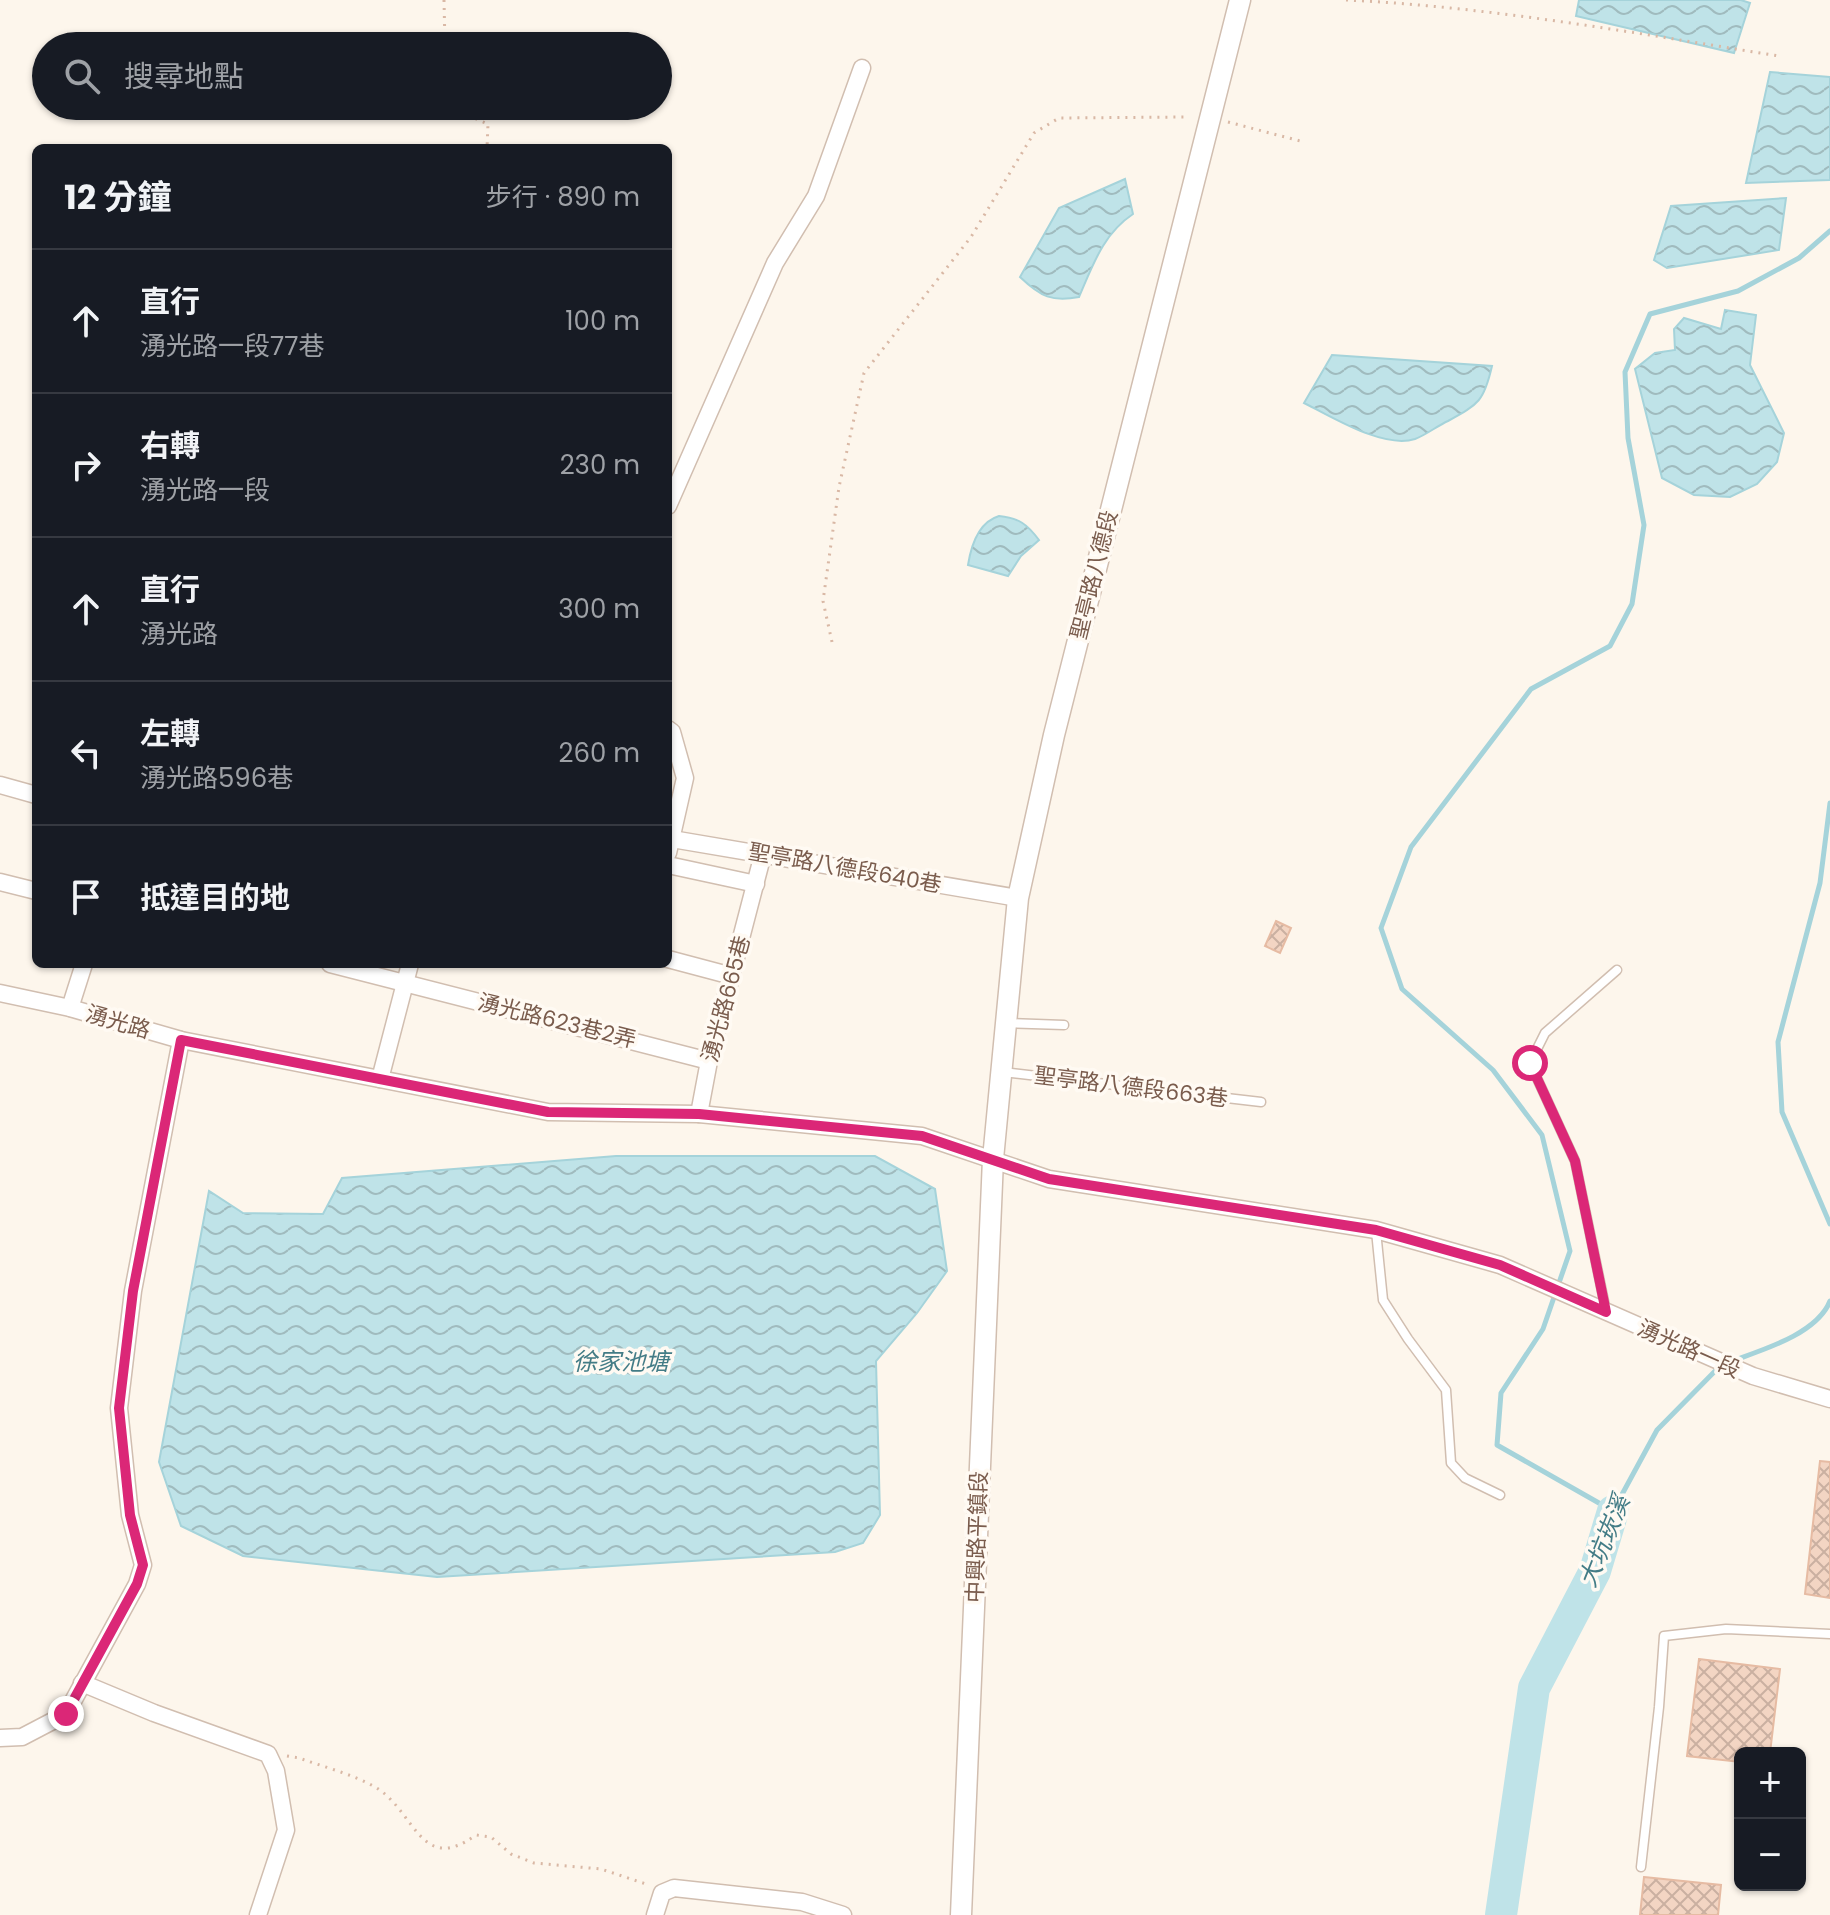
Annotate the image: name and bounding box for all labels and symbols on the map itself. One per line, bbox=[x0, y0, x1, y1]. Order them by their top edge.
street label: 聖亭路八德段 bbox=[1063, 507, 1125, 643]
street label: 聖亭路八德段640巷 bbox=[746, 836, 944, 900]
street label: 湧光路665巷 bbox=[694, 932, 758, 1066]
street label: 湧光路623巷2弄 bbox=[475, 986, 639, 1056]
street label: 湧光路 bbox=[82, 998, 154, 1046]
route start bbox=[1512, 1045, 1548, 1081]
street label: 聖亭路八德段663巷 bbox=[1032, 1060, 1230, 1114]
street label: 湧光路一段 bbox=[1632, 1312, 1746, 1386]
water label: 徐家池塘 bbox=[573, 1345, 673, 1378]
street label: 中興路平鎮段 bbox=[959, 1470, 995, 1604]
water label: 大坑崁溪 bbox=[1571, 1488, 1638, 1592]
route end bbox=[48, 1696, 84, 1732]

